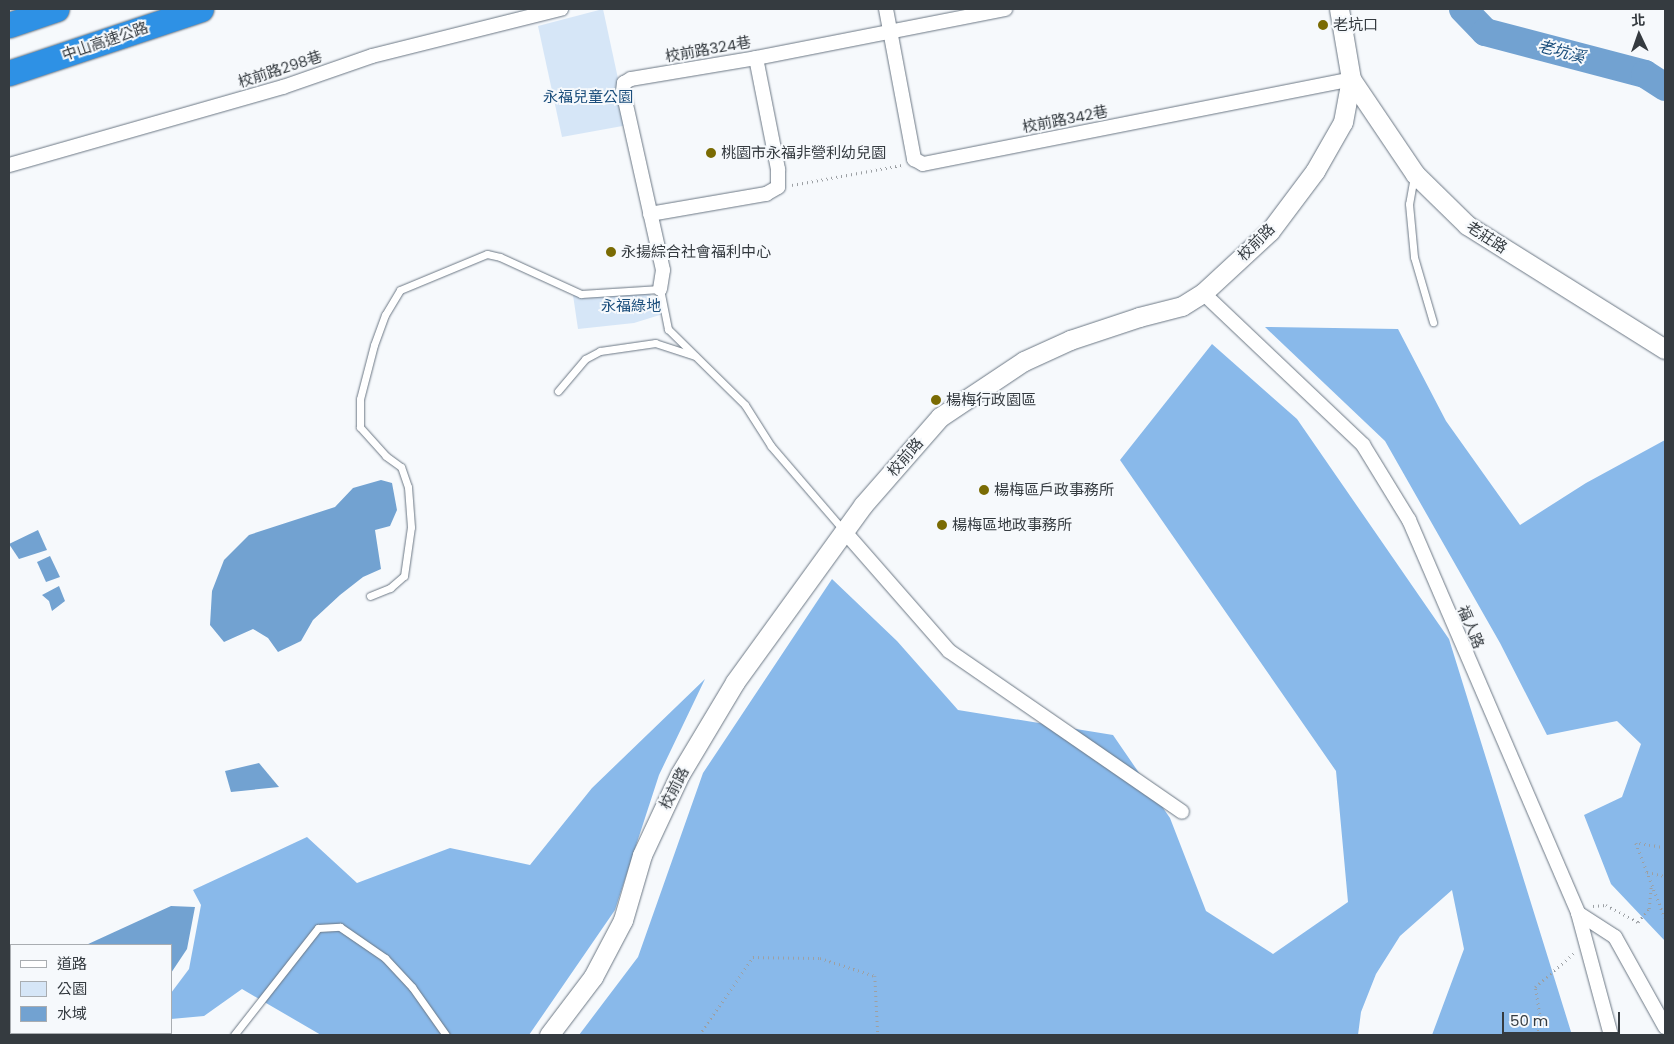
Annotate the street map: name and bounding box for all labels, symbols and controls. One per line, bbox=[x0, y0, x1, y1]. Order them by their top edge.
north arrow bbox=[1614, 10, 1664, 60]
text: 北 bbox=[1631, 10, 1646, 30]
place label: 老坑口 bbox=[1333, 16, 1378, 34]
street label: 中山高速公路 bbox=[60, 18, 150, 64]
marker: 老坑口 bbox=[1317, 19, 1329, 31]
street label: 校前路324巷 bbox=[664, 33, 752, 65]
water label: 老坑溪 bbox=[1535, 37, 1587, 67]
street label: 校前路298巷 bbox=[236, 47, 324, 91]
park label: 永福兒童公園 bbox=[543, 88, 633, 106]
street label: 校前路342巷 bbox=[1021, 102, 1109, 136]
place label: 桃園市永福非營利幼兒園 bbox=[721, 144, 886, 162]
marker: 桃園市永福非營利幼兒園 bbox=[705, 147, 717, 159]
street label: 老莊路 bbox=[1463, 217, 1511, 257]
street label: 校前路 bbox=[1234, 220, 1278, 264]
place label: 永揚綜合社會福利中心 bbox=[621, 243, 771, 261]
marker: 永揚綜合社會福利中心 bbox=[605, 246, 617, 258]
park label: 永福綠地 bbox=[601, 297, 661, 315]
place label: 楊梅行政園區 bbox=[946, 391, 1036, 409]
marker: 楊梅行政園區 bbox=[930, 394, 942, 406]
street label: 校前路 bbox=[883, 434, 927, 480]
place label: 楊梅區戶政事務所 bbox=[994, 481, 1114, 499]
marker: 楊梅區戶政事務所 bbox=[978, 484, 990, 496]
place label: 楊梅區地政事務所 bbox=[952, 516, 1072, 534]
marker: 楊梅區地政事務所 bbox=[936, 519, 948, 531]
street label: 福人路 bbox=[1454, 603, 1488, 651]
street label: 校前路 bbox=[656, 764, 692, 812]
legend bbox=[10, 944, 172, 1034]
text: 道路 bbox=[57, 953, 87, 974]
text: 公園 bbox=[57, 978, 87, 999]
scale bar bbox=[1504, 1002, 1622, 1034]
text: 水域 bbox=[57, 1003, 87, 1024]
text: 50 m bbox=[1510, 1010, 1548, 1031]

